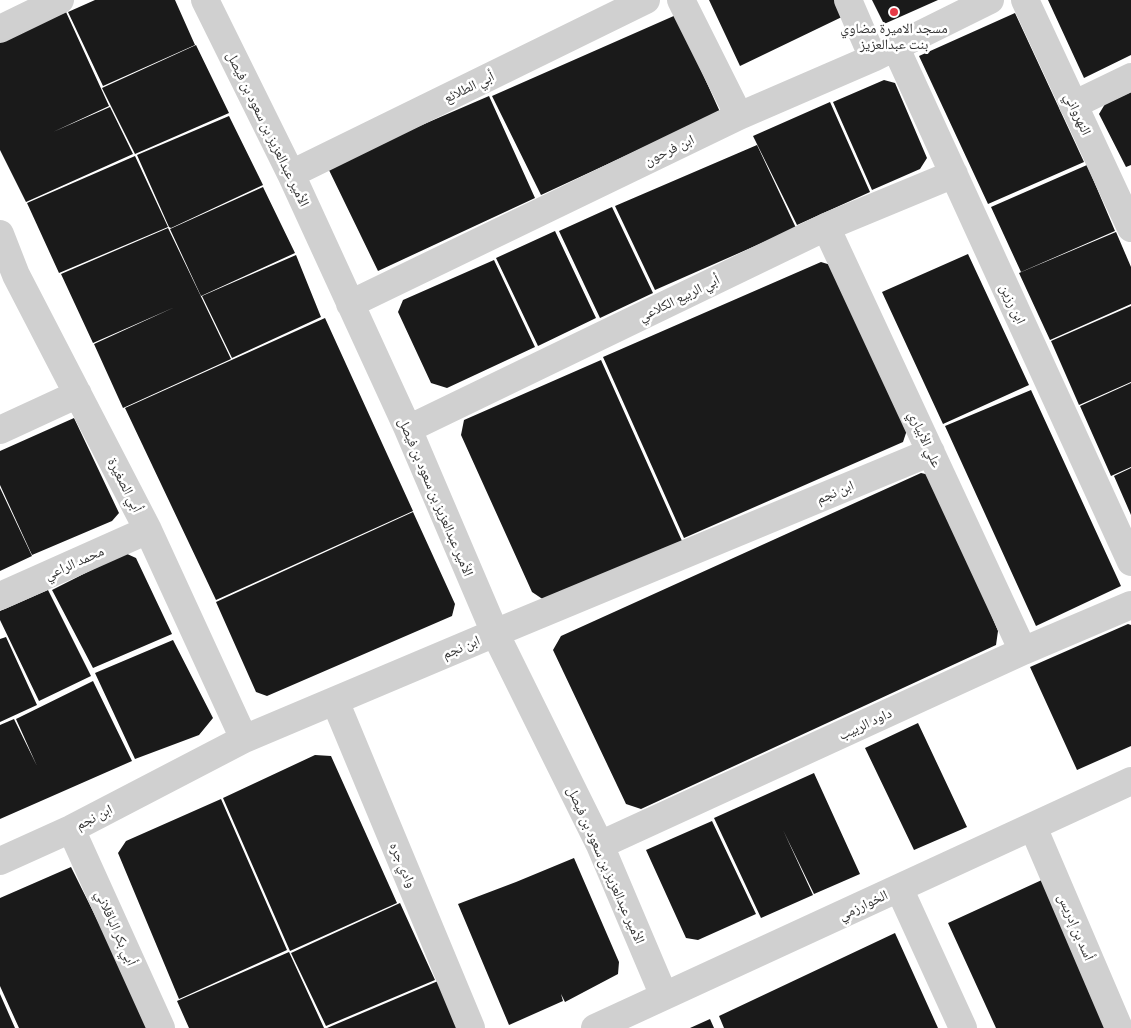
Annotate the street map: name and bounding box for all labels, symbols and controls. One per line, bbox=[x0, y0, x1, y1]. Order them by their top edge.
marker: مسجد الاميرة مضاوي بنت عبدالعزيز bbox=[888, 6, 900, 18]
place label: مسجد الاميرة مضاوي بنت عبدالعزيز bbox=[840, 20, 948, 52]
street label: الأمير عبدالعزيز بن سعود بن فيصل bbox=[223, 49, 313, 209]
street label: أبي الطلائع bbox=[441, 68, 497, 106]
street label: النهرواني bbox=[1061, 90, 1095, 138]
street label: ابن فرحون bbox=[641, 131, 697, 169]
street label: أبي الربيع الكلاعي bbox=[636, 271, 722, 325]
street label: ابن رزين bbox=[996, 281, 1030, 327]
street label: علي الأبياري bbox=[905, 408, 945, 470]
street label: الأمير عبدالعزيز بن سعود بن فيصل bbox=[395, 415, 477, 579]
street label: أبي الصغيرة bbox=[104, 455, 146, 515]
street label: ابن نجم bbox=[814, 477, 856, 507]
street label: محمد الراعي bbox=[42, 542, 106, 584]
street label: ابن نجم bbox=[440, 632, 482, 662]
street label: داود الربيب bbox=[836, 704, 894, 744]
street label: الأمير عبدالعزيز بن سعود بن فيصل bbox=[564, 784, 648, 946]
street label: ابن نجم bbox=[73, 801, 115, 833]
street label: وادي جره bbox=[386, 840, 420, 890]
street label: الخوارزمي bbox=[836, 886, 890, 924]
street label: أبي بكر الباقلاني bbox=[92, 888, 140, 968]
street label: أسد بن إدريس bbox=[1054, 891, 1098, 963]

